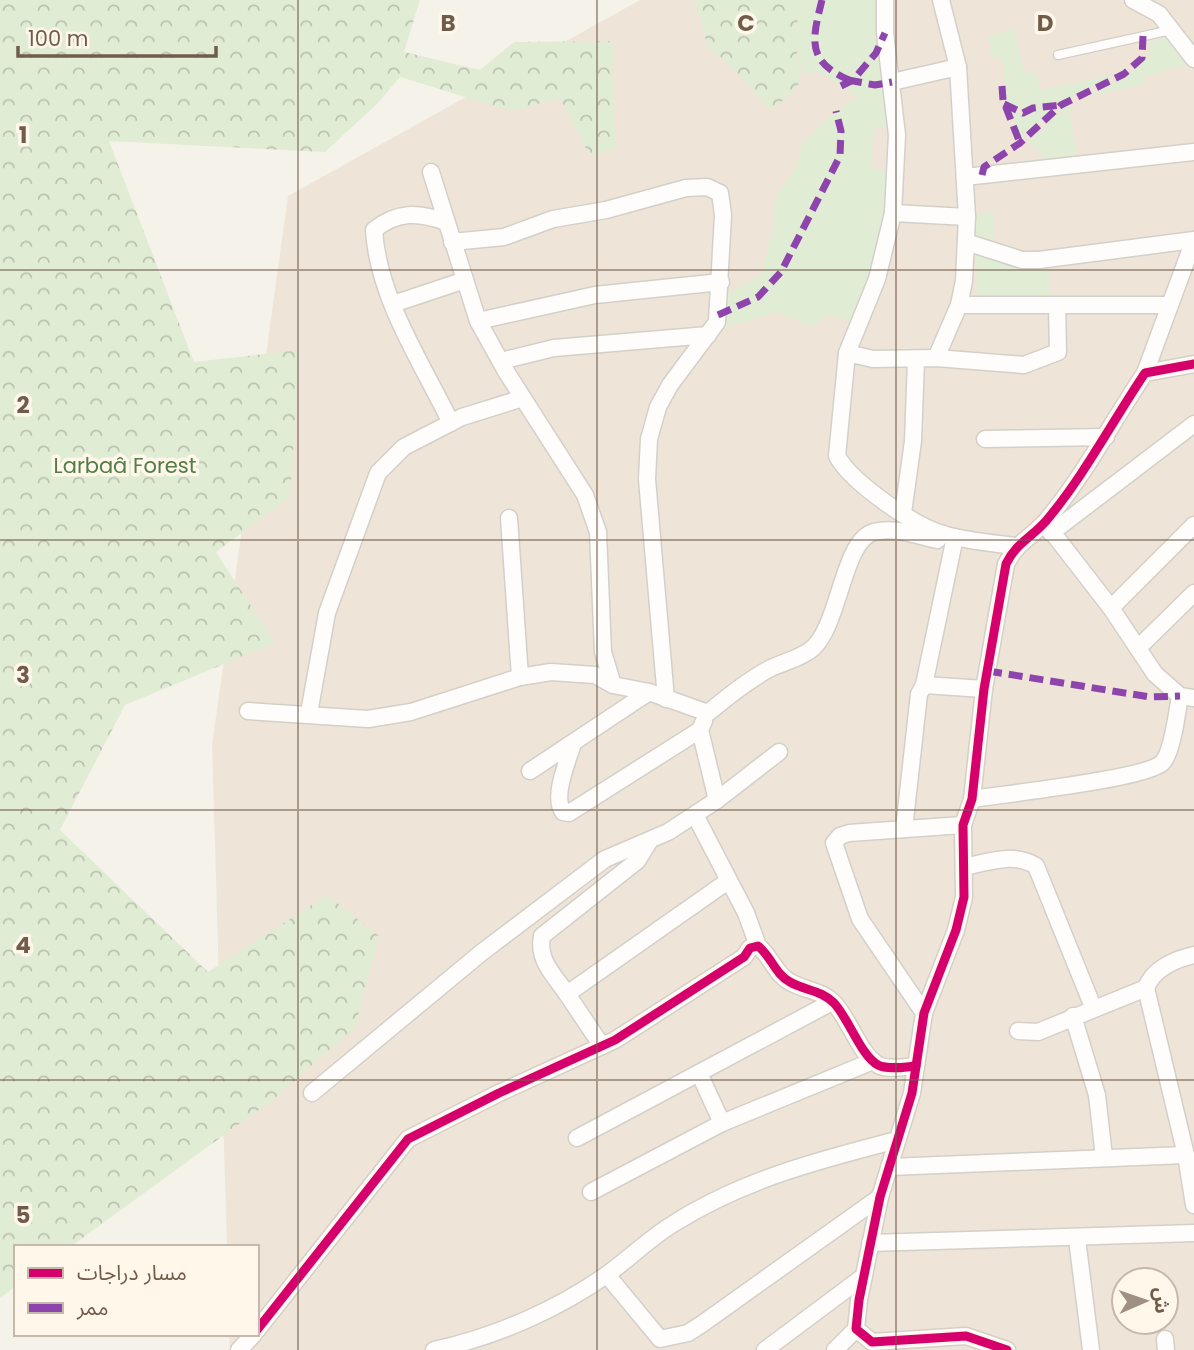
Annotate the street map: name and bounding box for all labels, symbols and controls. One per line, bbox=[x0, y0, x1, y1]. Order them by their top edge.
text: B bbox=[440, 7, 456, 39]
text: C bbox=[737, 7, 755, 39]
text: D bbox=[1037, 7, 1053, 39]
scale bar bbox=[18, 14, 215, 58]
text: 100 m bbox=[28, 24, 88, 53]
text: 1 bbox=[19, 119, 27, 151]
text: 2 bbox=[16, 389, 30, 421]
park label: Larbaâ Forest bbox=[54, 451, 196, 480]
text: 3 bbox=[16, 659, 30, 691]
text: 4 bbox=[15, 929, 31, 961]
text: 5 bbox=[16, 1199, 30, 1231]
legend bbox=[14, 1245, 259, 1336]
text: مسار دراجات bbox=[77, 1258, 187, 1287]
north arrow bbox=[1110, 1266, 1180, 1336]
text: ش bbox=[1148, 1287, 1175, 1314]
text: ممر bbox=[76, 1293, 108, 1322]

